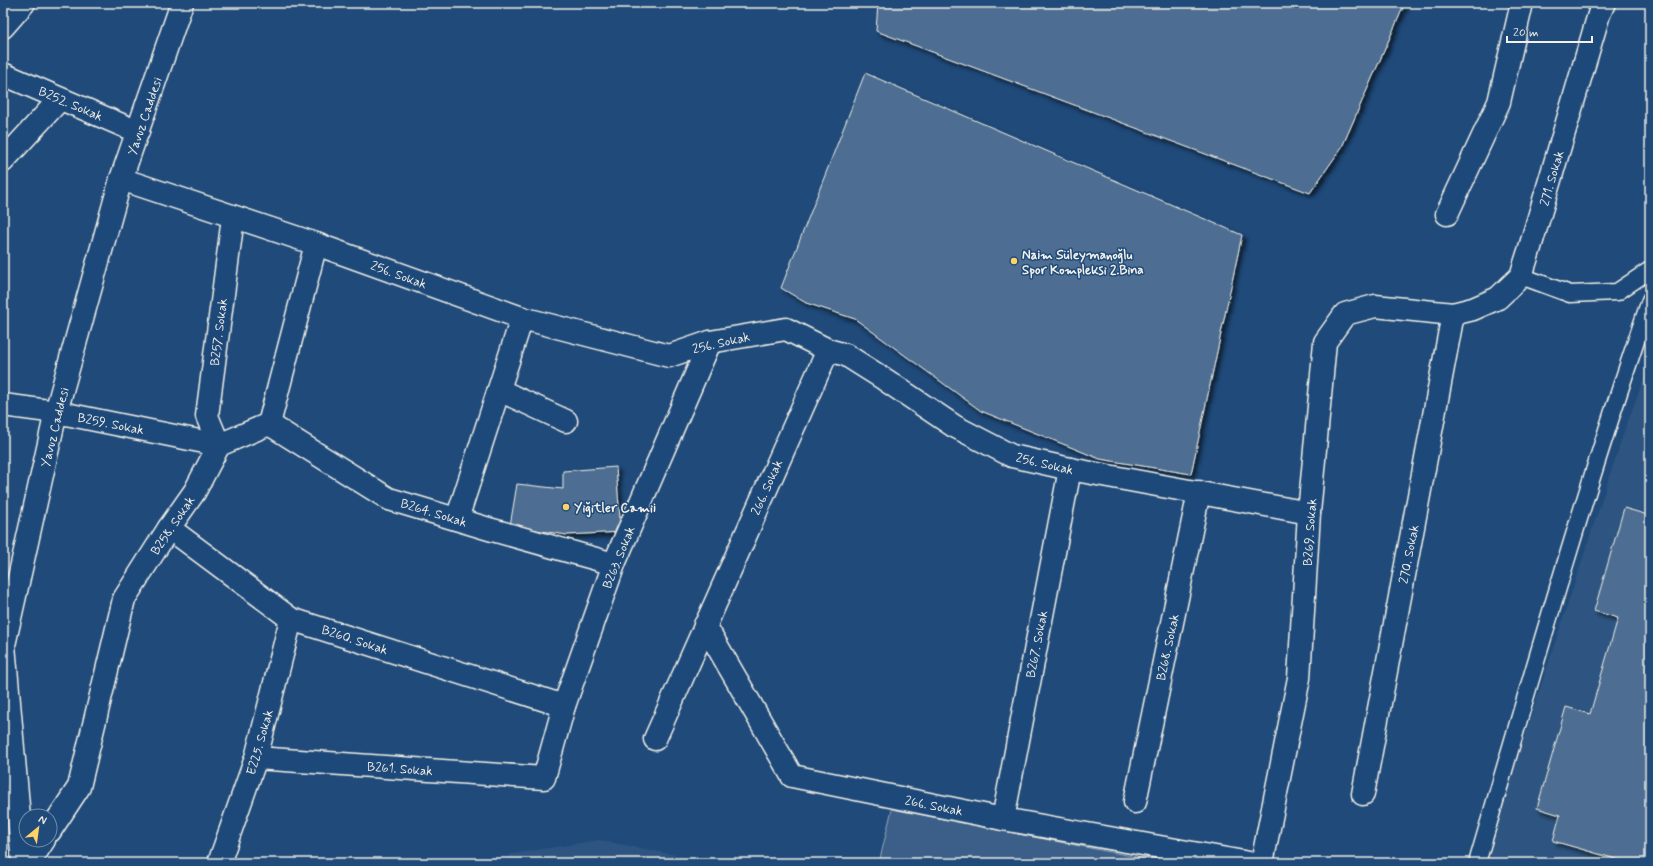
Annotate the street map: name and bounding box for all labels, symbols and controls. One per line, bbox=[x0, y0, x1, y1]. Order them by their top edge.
scale bar bbox=[1507, 18, 1592, 44]
text: 20 m bbox=[1513, 25, 1539, 41]
street label: Yavuz Caddesi bbox=[124, 75, 167, 158]
street label: B252. Sokak bbox=[36, 83, 106, 126]
street label: 271. Sokak bbox=[1536, 148, 1569, 208]
place label: Naim Süleymanoğlu Spor Kompleksi 2.Bina bbox=[1022, 247, 1144, 279]
marker: Naim Süleymanoğlu Spor Kompleksi 2.Bina bbox=[1009, 256, 1019, 266]
street label: 256. Sokak bbox=[368, 257, 429, 294]
street label: B257. Sokak bbox=[207, 297, 232, 367]
street label: 256. Sokak bbox=[691, 328, 752, 358]
street label: Yavuz Caddesi bbox=[37, 386, 74, 469]
street label: B259. Sokak bbox=[76, 410, 146, 439]
street label: 256. Sokak bbox=[1014, 450, 1076, 479]
street label: 266. Sokak bbox=[748, 457, 787, 518]
street label: B258. Sokak bbox=[147, 493, 200, 559]
street label: B264. Sokak bbox=[398, 495, 469, 532]
street label: B269. Sokak bbox=[1300, 497, 1321, 566]
place label: Yiğitler Camii bbox=[574, 500, 656, 518]
marker: Yiğitler Camii bbox=[561, 502, 571, 512]
street label: B263. Sokak bbox=[599, 523, 640, 591]
street label: 270. Sokak bbox=[1395, 523, 1424, 585]
street label: B267. Sokak bbox=[1023, 609, 1052, 679]
street label: B268. Sokak bbox=[1153, 612, 1184, 682]
street label: B260. Sokak bbox=[319, 622, 390, 659]
street label: E225. Sokak bbox=[243, 707, 278, 777]
street label: B261. Sokak bbox=[366, 759, 434, 780]
street label: 266. Sokak bbox=[903, 793, 965, 821]
north arrow bbox=[18, 808, 58, 848]
text: N bbox=[36, 812, 49, 828]

